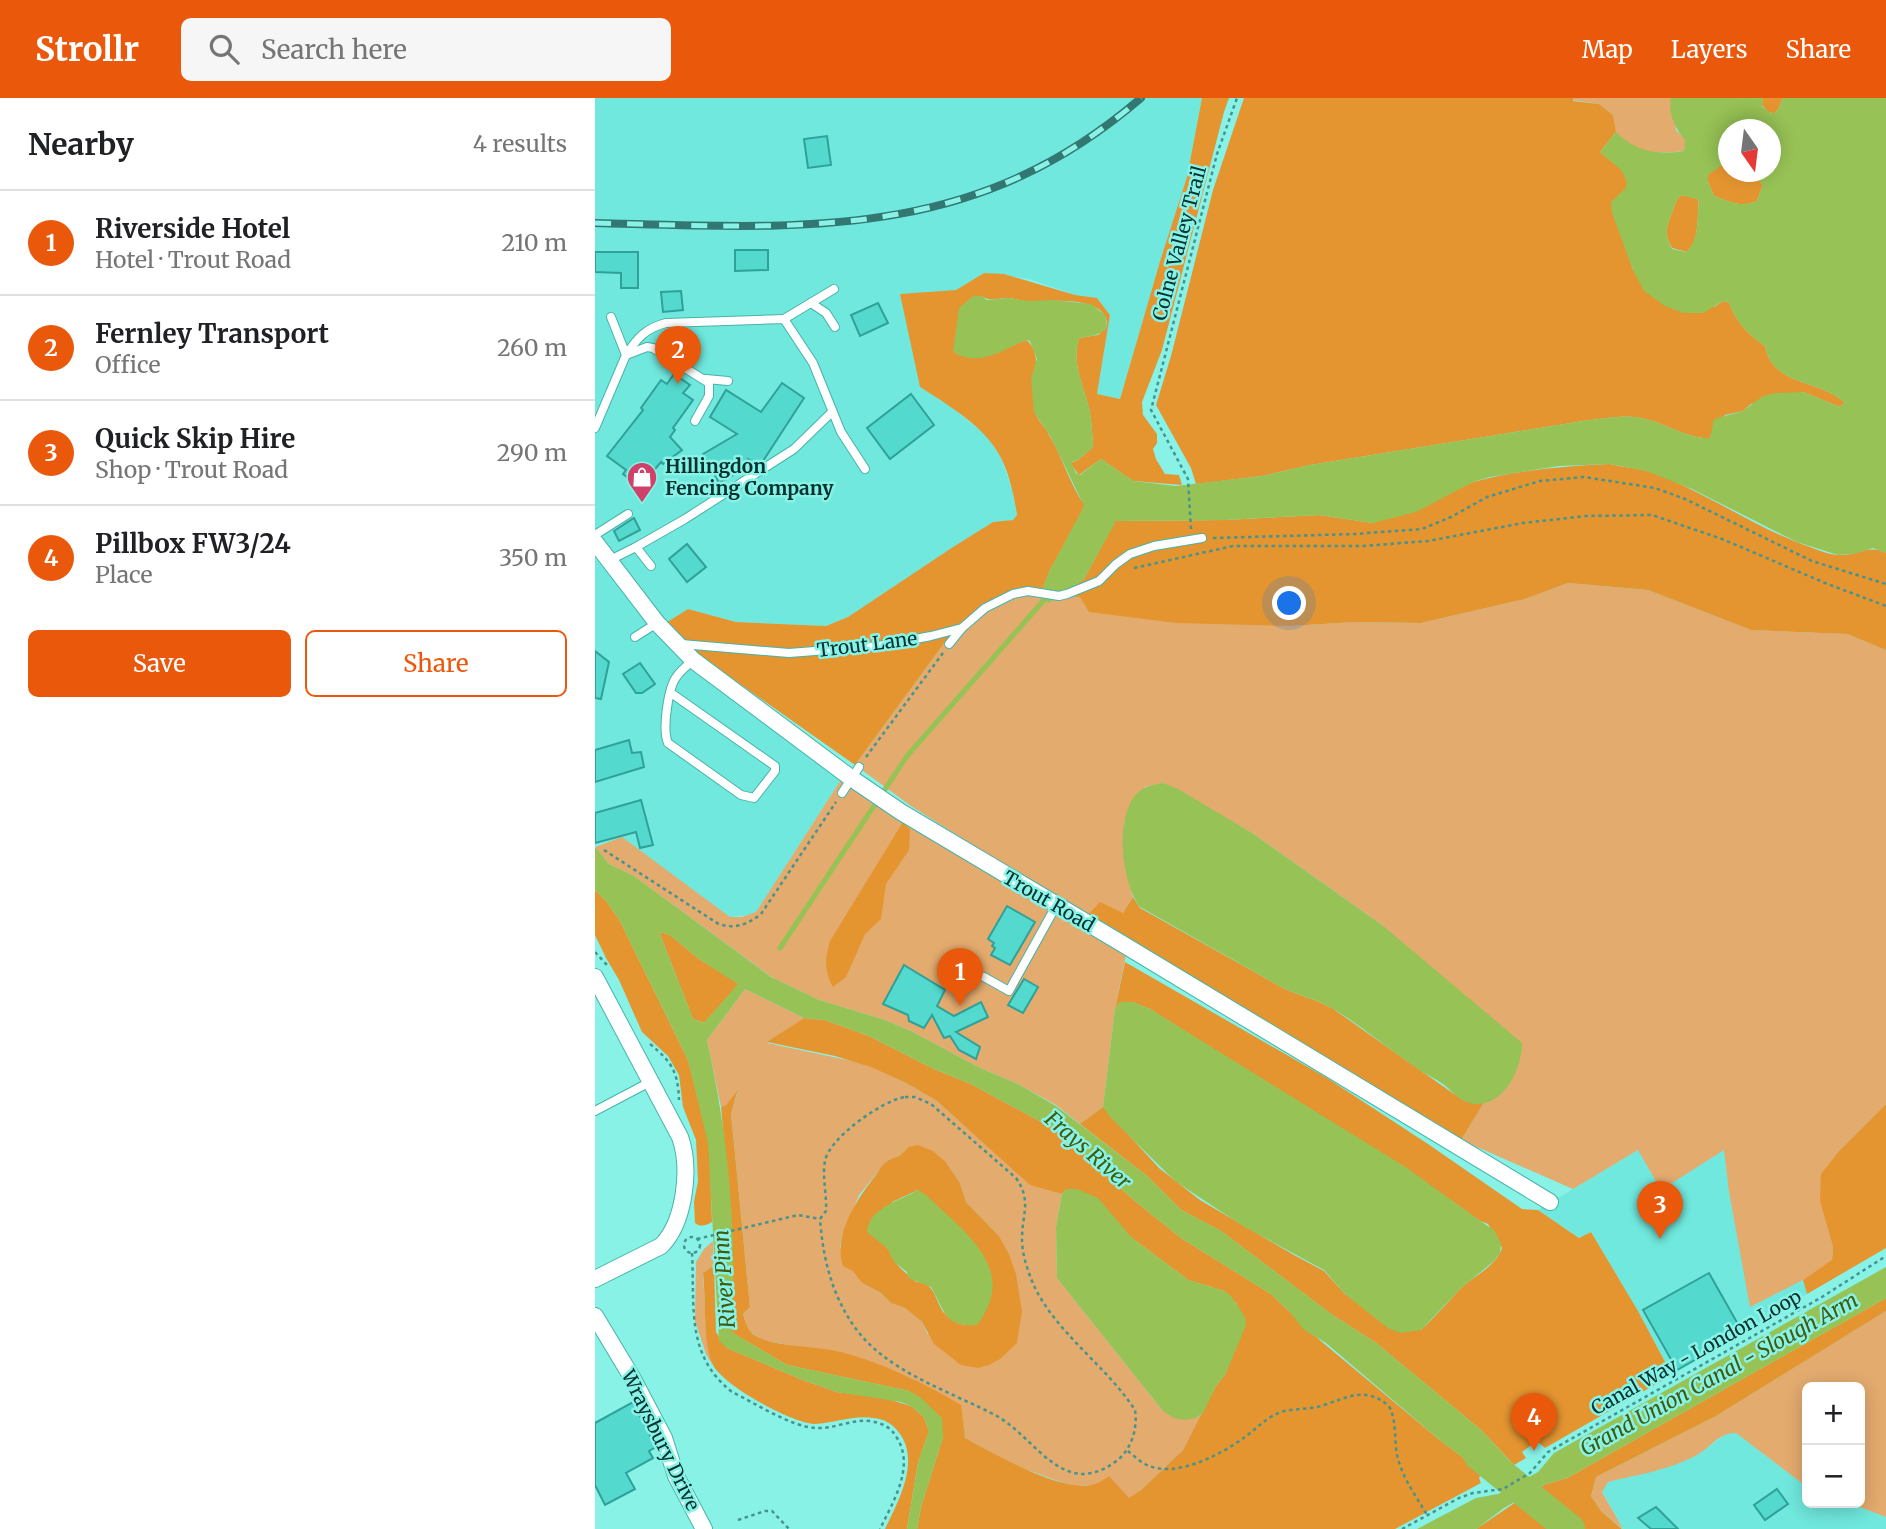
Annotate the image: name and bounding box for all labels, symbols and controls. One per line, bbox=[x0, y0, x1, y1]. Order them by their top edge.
search box bbox=[181, 18, 671, 81]
text: Strollr bbox=[35, 29, 139, 70]
icon: search bbox=[205, 30, 243, 68]
text: Search here bbox=[261, 33, 407, 66]
text: Map bbox=[1582, 34, 1633, 65]
text: Layers bbox=[1671, 34, 1747, 65]
text: Share bbox=[1785, 34, 1851, 65]
north arrow bbox=[1718, 119, 1781, 182]
text: Nearby bbox=[28, 125, 134, 163]
text: 4 results bbox=[473, 129, 567, 158]
street label: Colne Valley Trail bbox=[1147, 163, 1211, 323]
text: Riverside Hotel bbox=[95, 212, 290, 245]
text: 1 bbox=[46, 228, 56, 257]
text: 210 m bbox=[502, 228, 567, 257]
text: Hotel · Trout Road bbox=[95, 245, 291, 274]
text: Fernley Transport bbox=[95, 317, 329, 350]
pin: 2 bbox=[655, 326, 701, 384]
text: 2 bbox=[44, 333, 58, 362]
text: 260 m bbox=[497, 333, 567, 362]
text: Office bbox=[95, 350, 160, 379]
text: Quick Skip Hire bbox=[95, 422, 295, 455]
text: 3 bbox=[44, 438, 58, 467]
text: 290 m bbox=[497, 438, 567, 467]
place label: Hillingdon Fencing Company bbox=[665, 454, 834, 500]
text: Shop · Trout Road bbox=[95, 455, 288, 484]
shop icon: Hillingdon Fencing Company bbox=[625, 460, 659, 504]
text: Pillbox FW3/24 bbox=[95, 527, 291, 560]
text: 4 bbox=[44, 543, 58, 572]
text: 350 m bbox=[499, 543, 567, 572]
text: Place bbox=[95, 560, 152, 589]
your location bbox=[1272, 586, 1306, 620]
street label: Trout Lane bbox=[815, 626, 919, 662]
button: Save bbox=[28, 630, 291, 697]
button: Share bbox=[305, 630, 567, 697]
street label: Trout Road bbox=[999, 865, 1099, 937]
pin: 1 bbox=[937, 948, 983, 1006]
water label: Frays River bbox=[1039, 1104, 1137, 1195]
pin: 3 bbox=[1637, 1181, 1683, 1239]
water label: River Pinn bbox=[707, 1229, 741, 1329]
street label: Canal Way - London Loop bbox=[1587, 1284, 1805, 1420]
water label: Grand Union Canal - Slough Arm bbox=[1575, 1286, 1863, 1462]
street label: Wraysbury Drive bbox=[616, 1365, 705, 1514]
map controls bbox=[1802, 1382, 1865, 1508]
button: + bbox=[1802, 1382, 1865, 1445]
pin: 4 bbox=[1511, 1393, 1557, 1451]
button: − bbox=[1802, 1445, 1865, 1508]

